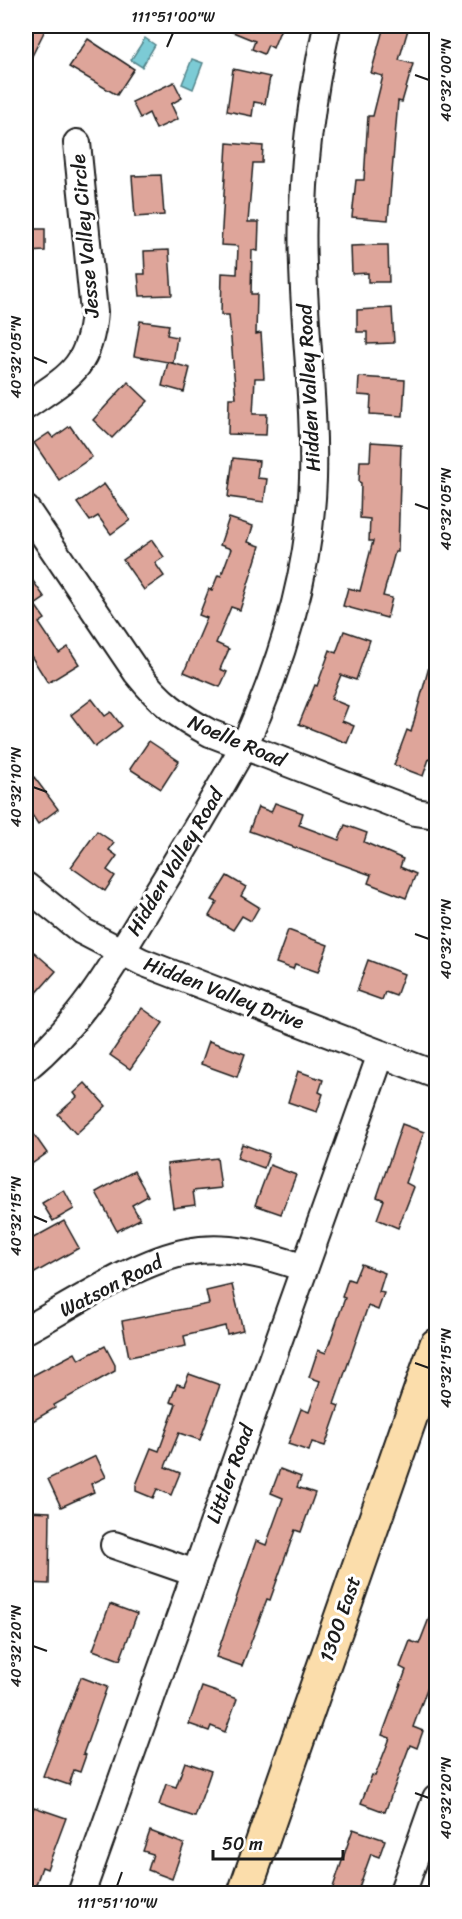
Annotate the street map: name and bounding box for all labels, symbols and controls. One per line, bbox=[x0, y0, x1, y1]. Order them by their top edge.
text: 111°51'00"W bbox=[131, 4, 215, 30]
text: 40°32'00"N bbox=[433, 38, 459, 122]
street label: Jesse Valley Circle bbox=[60, 152, 110, 320]
street label: Hidden Valley Road bbox=[287, 302, 331, 473]
text: 40°32'05"N bbox=[3, 315, 29, 399]
text: 40°32'05"N bbox=[433, 467, 459, 551]
street label: Noelle Road bbox=[183, 705, 293, 778]
text: 40°32'10"N bbox=[3, 746, 29, 827]
street label: Hidden Valley Road bbox=[117, 780, 234, 943]
text: 40°32'10"N bbox=[433, 898, 459, 979]
street label: Hidden Valley Drive bbox=[139, 946, 310, 1040]
text: 40°32'15"N bbox=[3, 1175, 29, 1256]
street label: Watson Road bbox=[53, 1244, 170, 1327]
text: 40°32'15"N bbox=[433, 1327, 459, 1408]
street label: Littler Road bbox=[196, 1418, 265, 1529]
street label: 1300 East bbox=[309, 1571, 371, 1667]
text: 40°32'20"N bbox=[3, 1604, 29, 1687]
text: 40°32'20"N bbox=[433, 1756, 459, 1839]
scale bar bbox=[213, 1823, 344, 1861]
text: 50 m bbox=[222, 1828, 263, 1860]
text: 111°51'10"W bbox=[77, 1890, 158, 1916]

